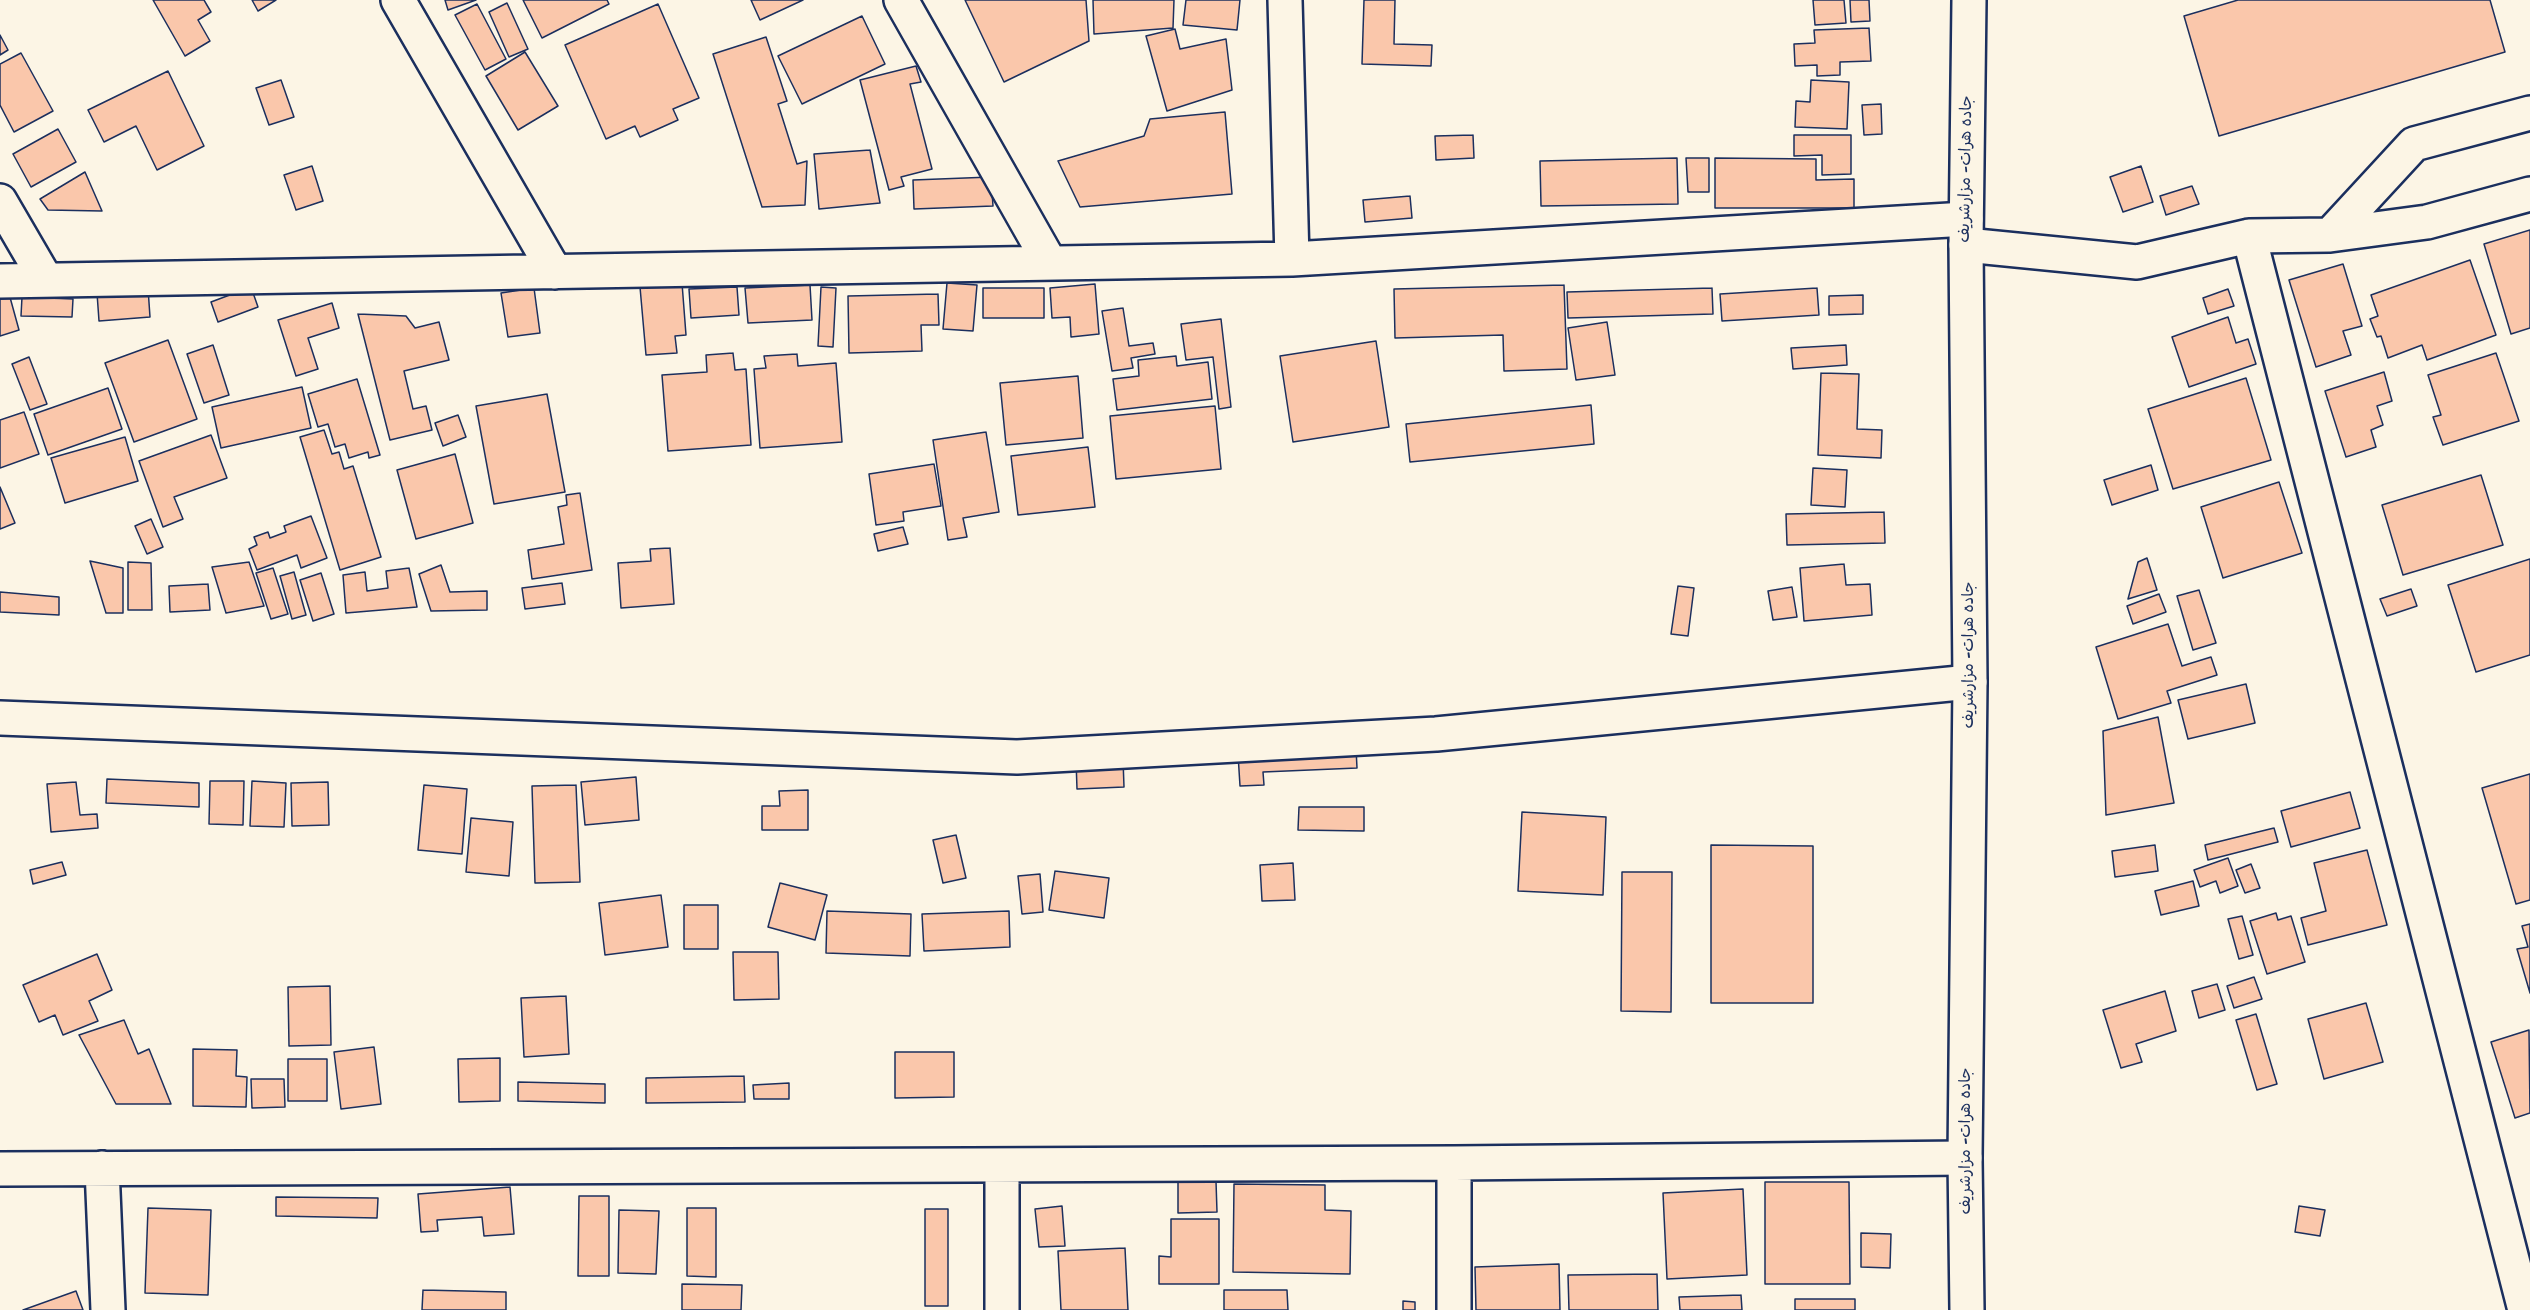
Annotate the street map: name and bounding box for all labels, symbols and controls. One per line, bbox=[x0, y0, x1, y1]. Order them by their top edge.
street label: جاده هرات- مزارشریف bbox=[1955, 95, 1977, 243]
street label: جاده هرات- مزارشریف bbox=[1959, 581, 1979, 729]
street label: جاده هرات- مزارشریف bbox=[1956, 1067, 1976, 1215]

